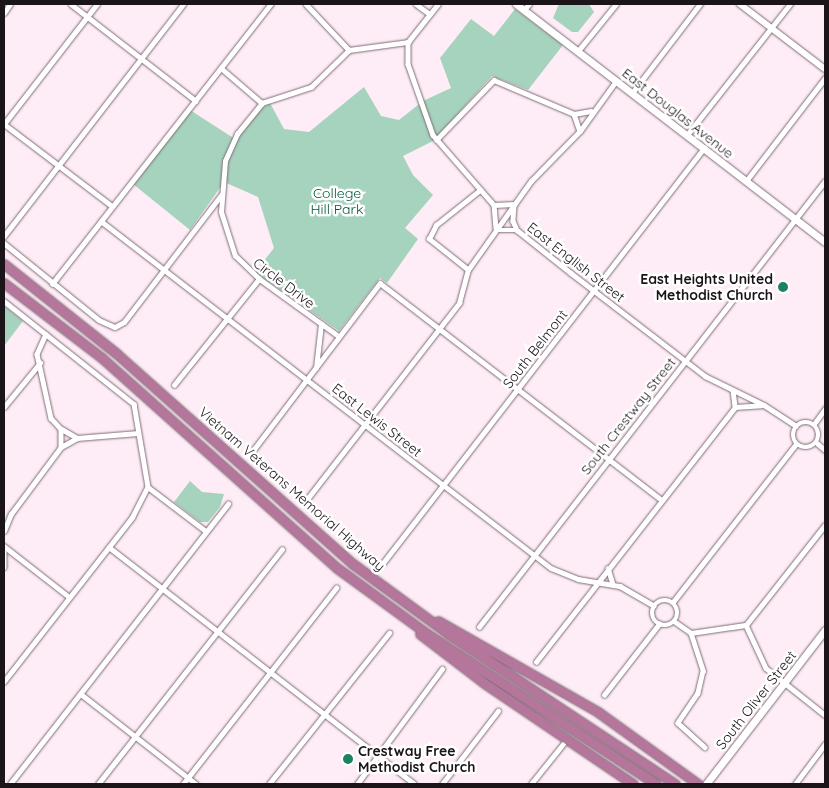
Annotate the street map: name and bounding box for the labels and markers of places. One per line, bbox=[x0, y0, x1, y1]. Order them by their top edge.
place label: East Heights United Methodist Church bbox=[640, 271, 773, 304]
marker: East Heights United Methodist Church bbox=[777, 281, 789, 293]
place label: Crestway Free Methodist Church bbox=[358, 743, 475, 776]
marker: Crestway Free Methodist Church bbox=[342, 753, 354, 765]

